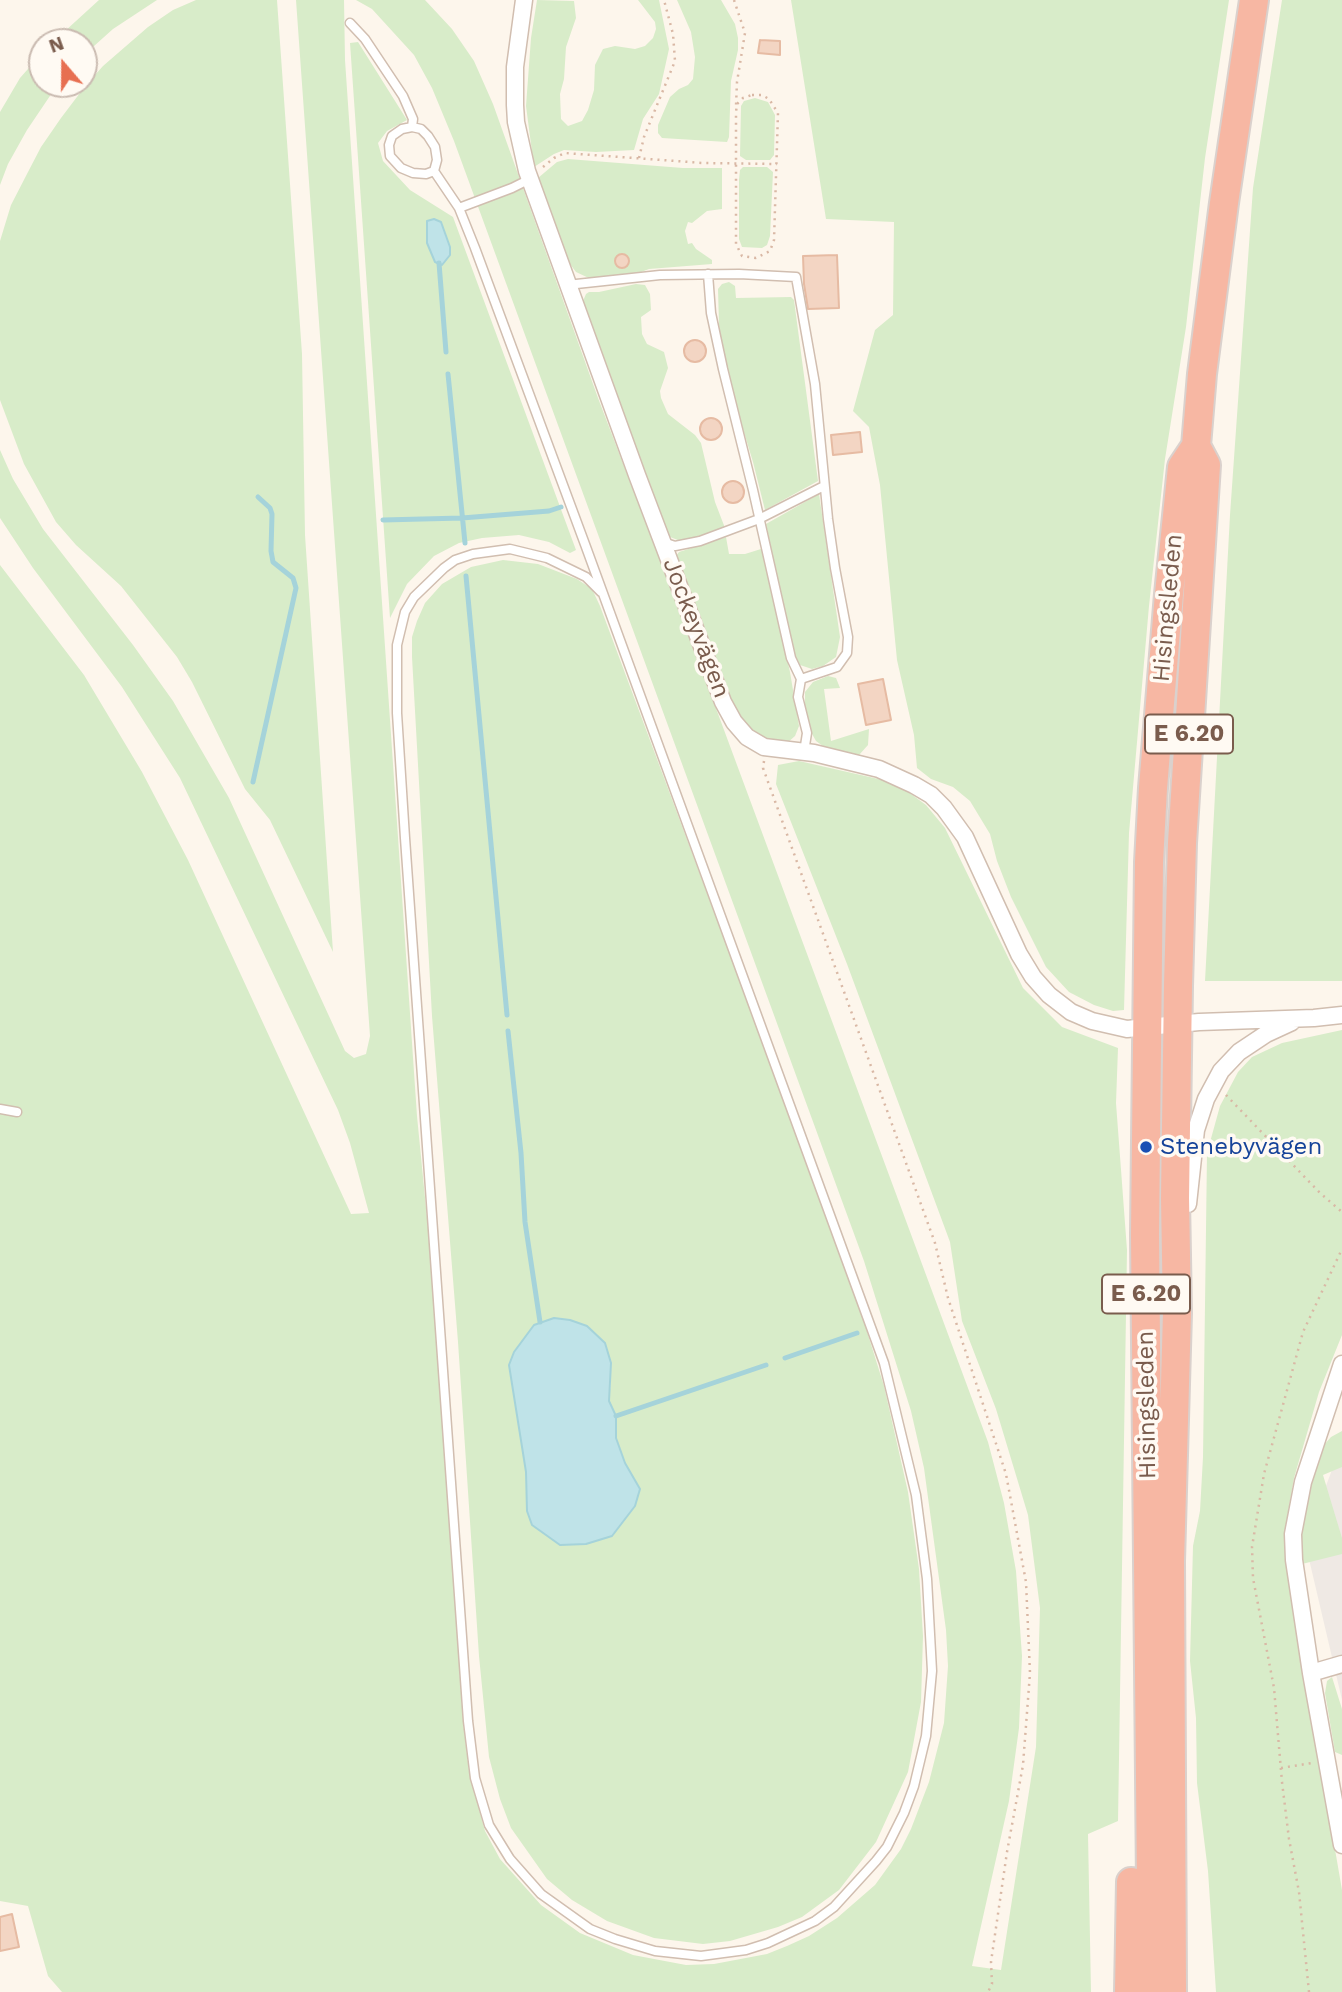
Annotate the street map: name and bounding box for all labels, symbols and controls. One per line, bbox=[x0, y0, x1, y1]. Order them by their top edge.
north arrow bbox=[28, 28, 98, 98]
text: N bbox=[46, 31, 67, 58]
street label: Hisingsleden bbox=[1147, 533, 1189, 683]
street label: Jockeyvägen bbox=[656, 554, 736, 702]
road number: E 6.20 bbox=[1145, 714, 1233, 754]
place label: Stenebyvägen bbox=[1160, 1133, 1322, 1161]
marker: Stenebyvägen bbox=[1138, 1139, 1154, 1155]
road number: E 6.20 bbox=[1102, 1274, 1190, 1314]
street label: Hisingsleden bbox=[1131, 1331, 1163, 1479]

